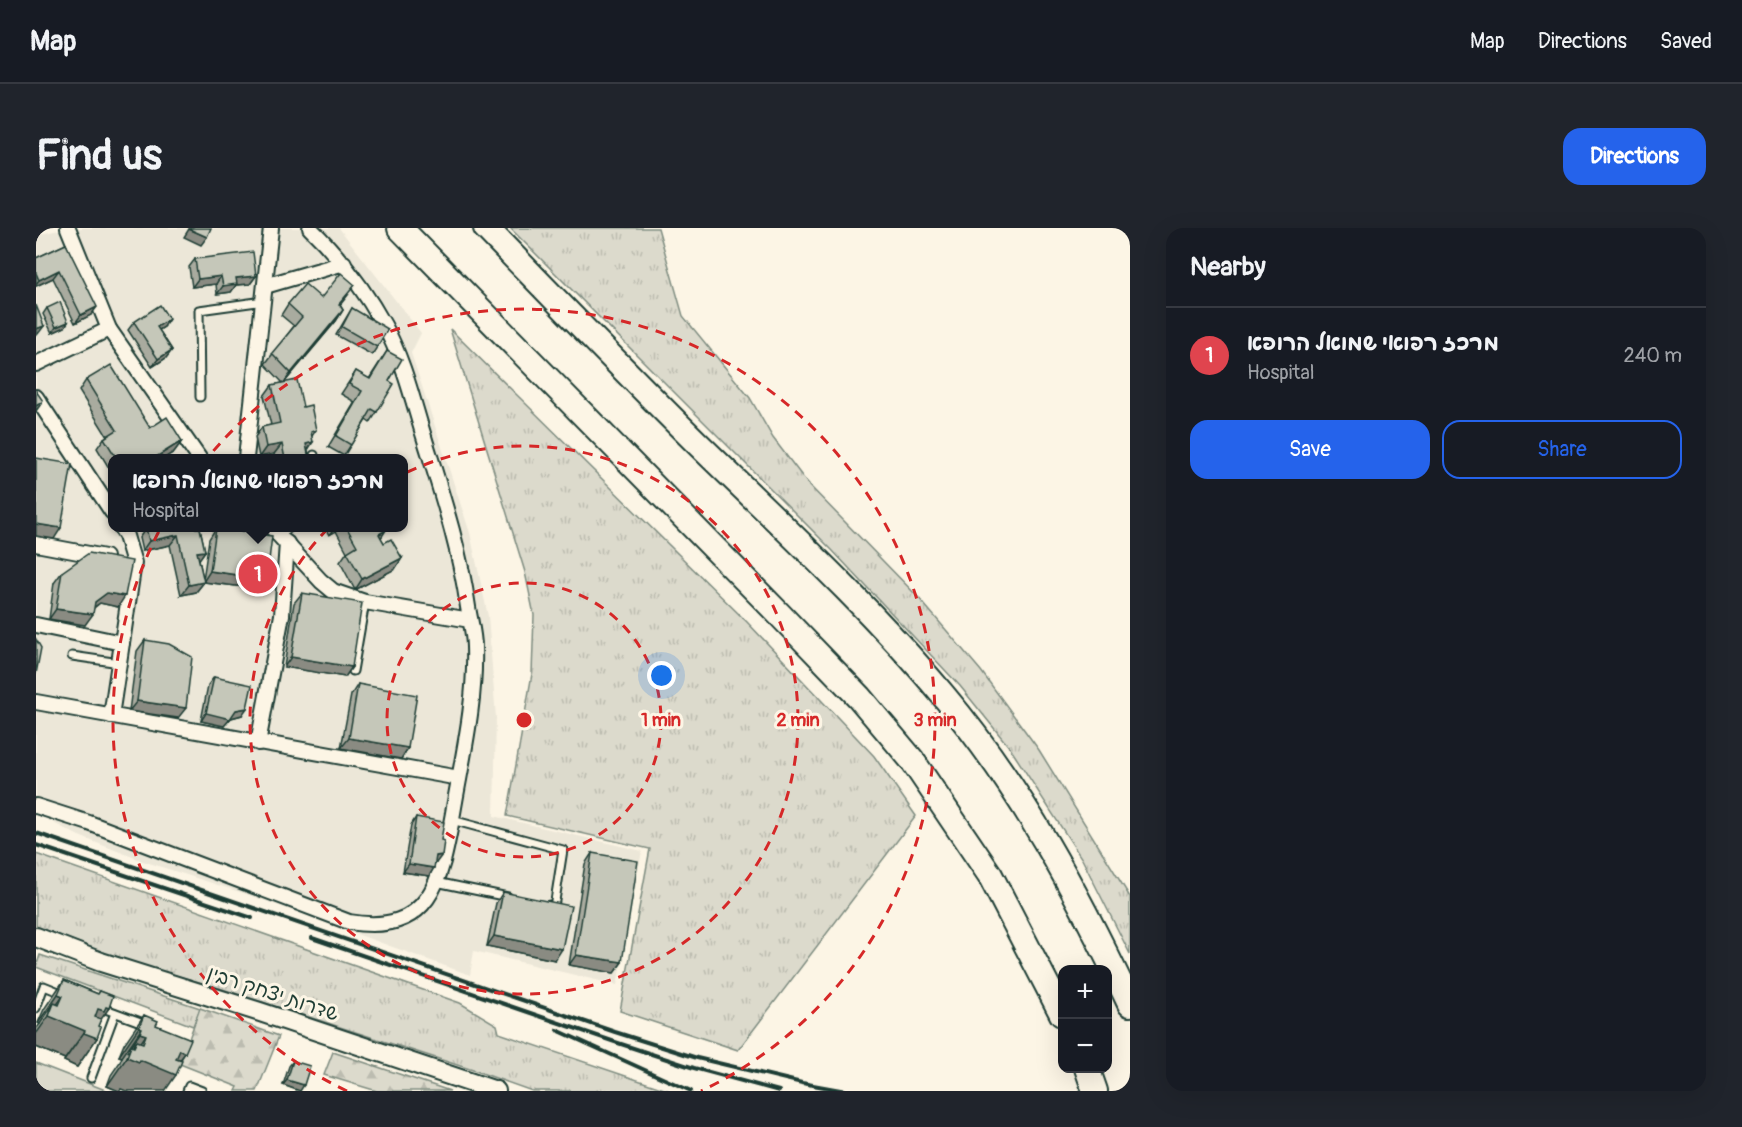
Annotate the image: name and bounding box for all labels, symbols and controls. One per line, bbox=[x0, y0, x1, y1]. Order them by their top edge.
text: Map bbox=[30, 24, 76, 59]
text: Map bbox=[1470, 28, 1505, 55]
text: Directions bbox=[1538, 28, 1627, 55]
text: Saved bbox=[1660, 28, 1712, 55]
button: Directions bbox=[1563, 128, 1706, 185]
text: Find us bbox=[36, 130, 162, 182]
text: Nearby bbox=[1190, 251, 1266, 283]
text: מרכז רפואי שמואל הרופא bbox=[1247, 329, 1499, 357]
text: 1 bbox=[1206, 343, 1213, 368]
text: 240 m bbox=[1623, 343, 1682, 368]
text: Hospital bbox=[1247, 360, 1314, 385]
button: Save bbox=[1190, 420, 1430, 479]
button: Share bbox=[1442, 420, 1682, 479]
popup bbox=[108, 454, 408, 532]
text: מרכז רפואי שמואל הרופא bbox=[132, 467, 384, 495]
text: Hospital bbox=[132, 498, 200, 523]
pin: 1 bbox=[238, 552, 278, 596]
your location bbox=[647, 661, 676, 690]
text: 1 min bbox=[641, 709, 681, 732]
text: 2 min bbox=[776, 709, 820, 732]
text: 3 min bbox=[913, 709, 957, 732]
centre of rings bbox=[514, 710, 534, 730]
street label: שדרות יצחק רבין bbox=[204, 960, 342, 1026]
map controls bbox=[1058, 965, 1112, 1073]
button: + bbox=[1058, 965, 1112, 1019]
button: − bbox=[1058, 1019, 1112, 1073]

